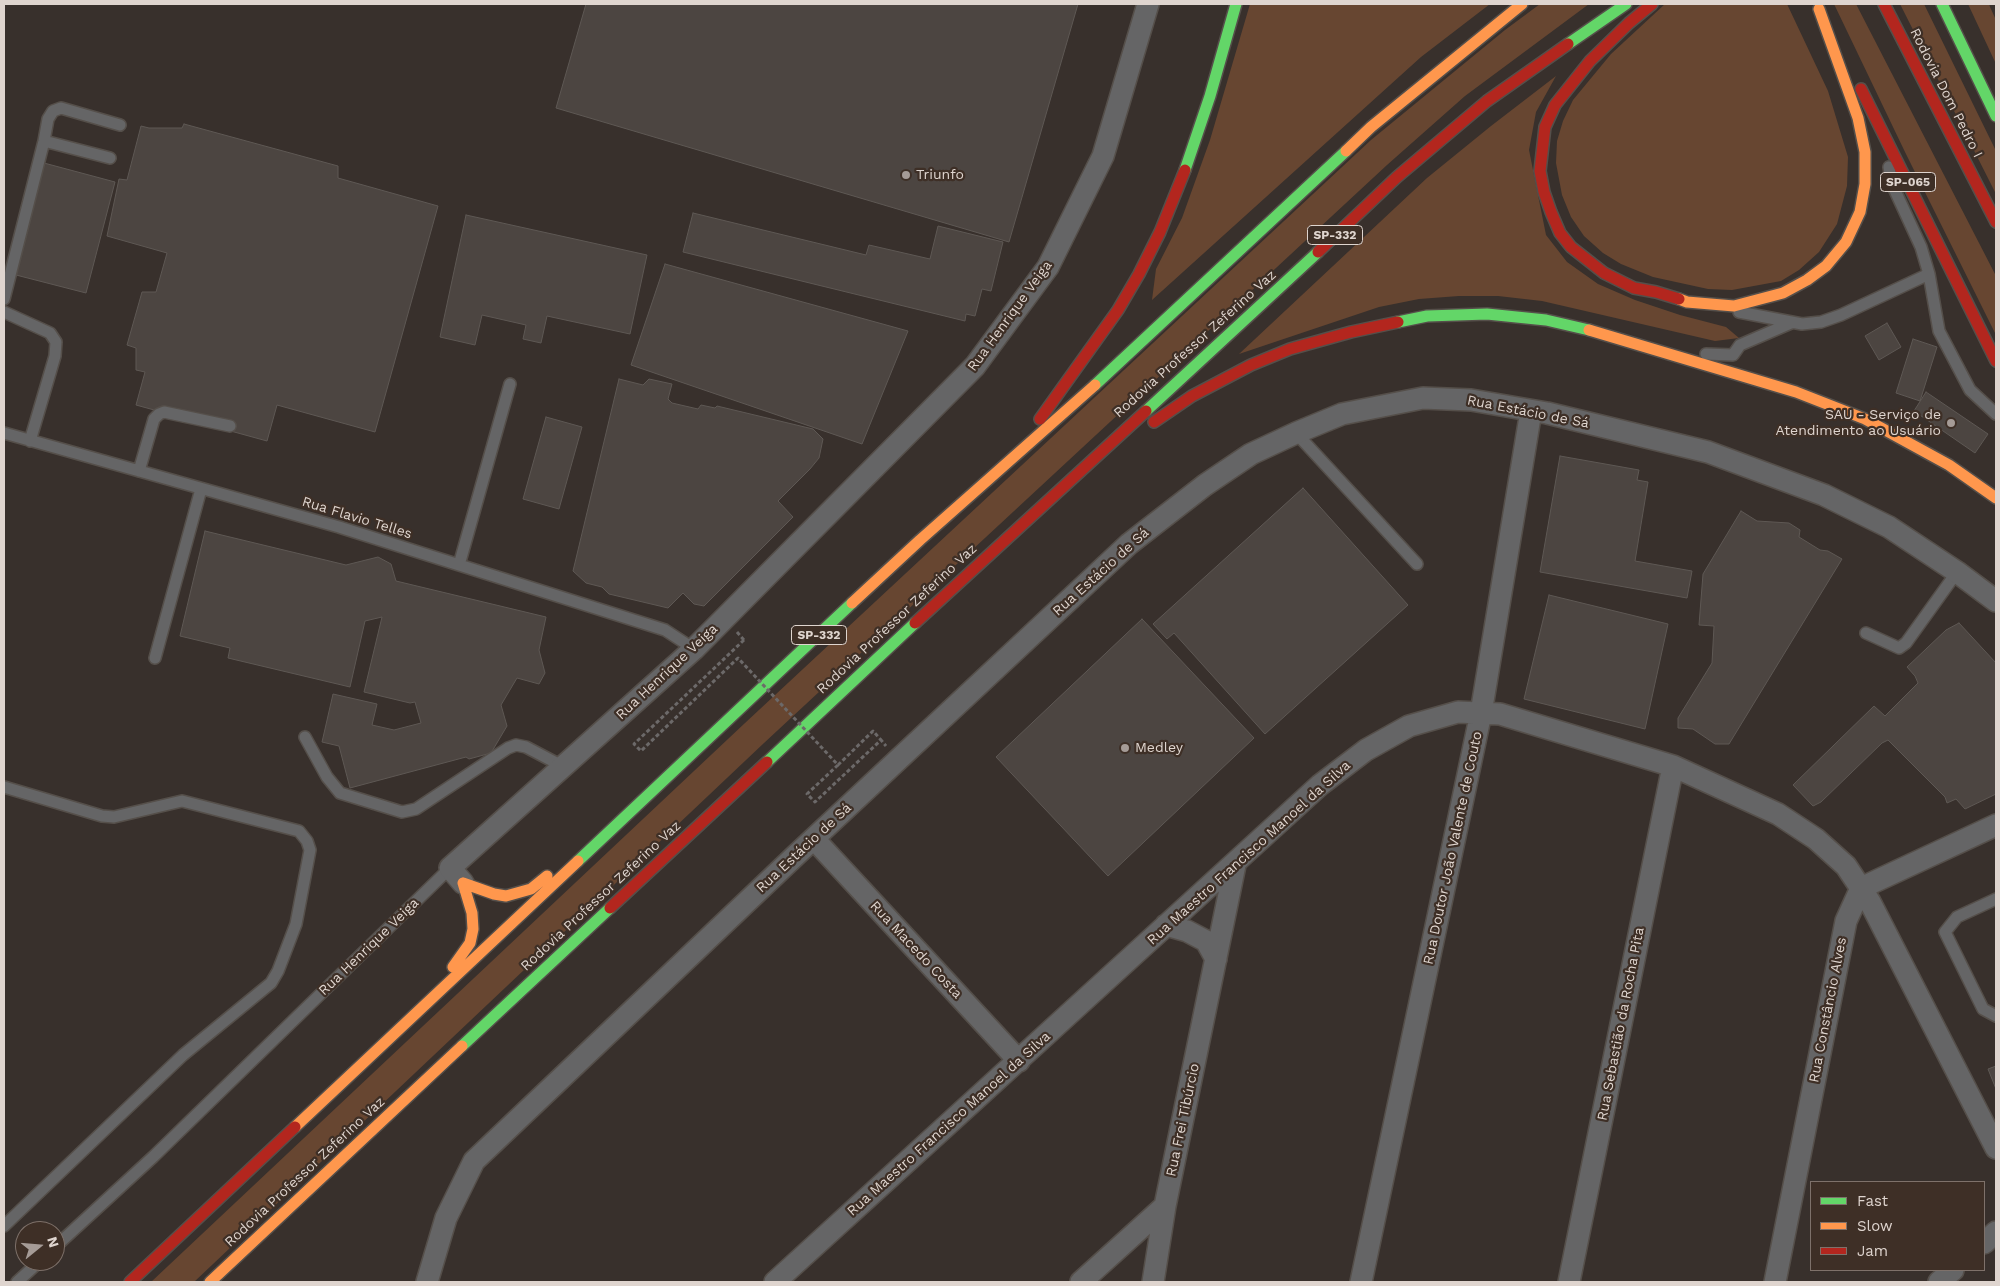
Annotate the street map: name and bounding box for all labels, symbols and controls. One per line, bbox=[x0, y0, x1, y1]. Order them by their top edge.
street label: Rodovia Dom Pedro I bbox=[1906, 25, 1986, 161]
place label: Triunfo bbox=[916, 167, 964, 183]
marker: Triunfo bbox=[900, 169, 912, 181]
road number: SP-065 bbox=[1880, 172, 1936, 192]
road number: SP-332 bbox=[1308, 226, 1362, 244]
street label: Rua Henrique Veiga bbox=[964, 257, 1056, 375]
street label: Rodovia Professor Zeferino Vaz bbox=[1110, 267, 1280, 421]
street label: Rua Estácio de Sá bbox=[1466, 392, 1590, 432]
place label: SAU - Serviço de Atendimento ao Usuário bbox=[1775, 407, 1941, 440]
marker: SAU - Serviço de Atendimento ao Usuário bbox=[1945, 417, 1957, 429]
street label: Rua Flavio Telles bbox=[300, 493, 414, 543]
street label: Rua Estácio de Sá bbox=[1049, 524, 1153, 620]
street label: Rodovia Professor Zeferino Vaz bbox=[814, 540, 980, 698]
street label: Rua Henrique Veiga bbox=[613, 621, 721, 723]
road number: SP-332 bbox=[792, 626, 846, 644]
street label: Rua Doutor João Valente de Couto bbox=[1420, 730, 1486, 966]
place label: Medley bbox=[1135, 740, 1183, 756]
marker: Medley bbox=[1119, 742, 1131, 754]
street label: Rua Maestro Francisco Manoel da Silva bbox=[1144, 757, 1354, 949]
street label: Rua Estácio de Sá bbox=[753, 800, 855, 896]
street label: Rodovia Professor Zeferino Vaz bbox=[518, 817, 684, 975]
street label: Rua Henrique Veiga bbox=[315, 895, 423, 999]
street label: Rua Macedo Costa bbox=[866, 898, 966, 1002]
street label: Rua Sebastião da Rocha Pita bbox=[1594, 926, 1648, 1122]
street label: Rua Constâncio Alves bbox=[1806, 936, 1850, 1084]
street label: Rua Maestro Francisco Manoel da Silva bbox=[844, 1028, 1054, 1220]
street label: Rua Frei Tibúrcio bbox=[1163, 1062, 1203, 1178]
street label: Rodovia Professor Zeferino Vaz bbox=[222, 1093, 388, 1251]
legend bbox=[1810, 1181, 1985, 1271]
text: Fast bbox=[1857, 1192, 1888, 1210]
text: Slow bbox=[1857, 1217, 1893, 1235]
north arrow bbox=[15, 1221, 65, 1271]
text: N bbox=[44, 1235, 63, 1249]
text: Jam bbox=[1857, 1242, 1888, 1260]

